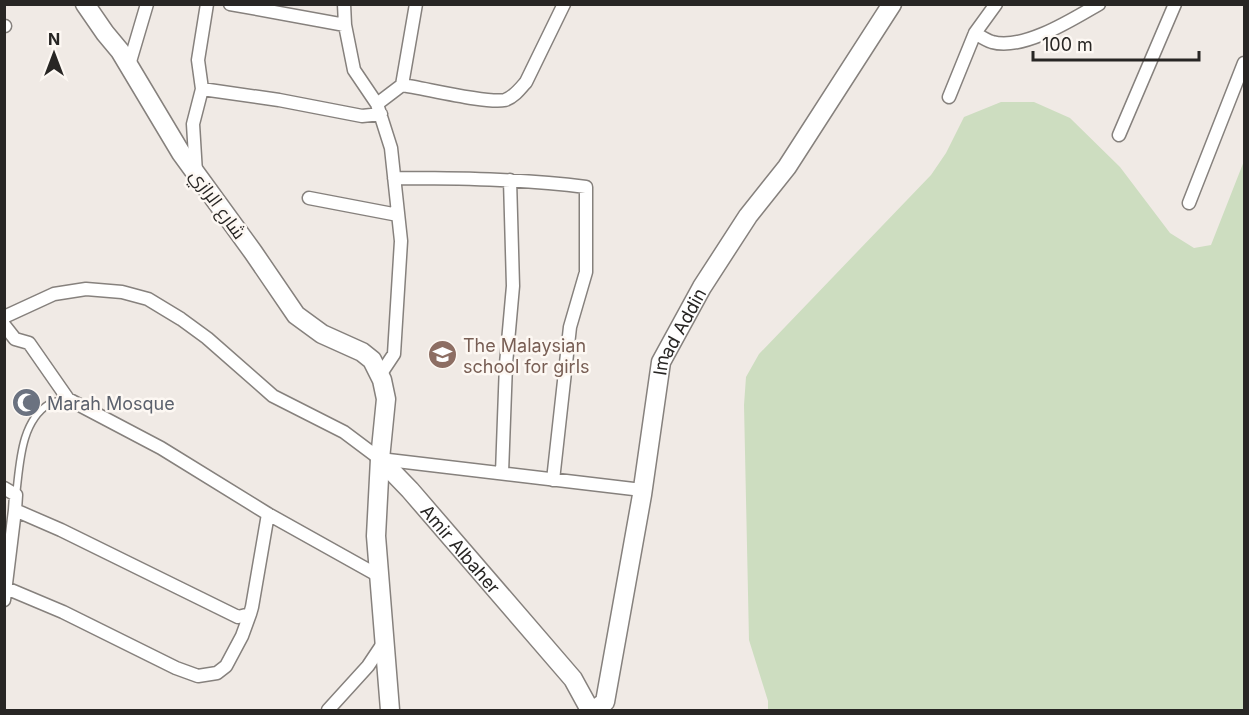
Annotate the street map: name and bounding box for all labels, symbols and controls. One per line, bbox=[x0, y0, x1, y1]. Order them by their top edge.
north arrow bbox=[24, 24, 84, 84]
scale bar bbox=[1033, 24, 1200, 62]
text: N bbox=[48, 29, 60, 49]
text: 100 m bbox=[1042, 34, 1093, 55]
street label: شارع الرازي bbox=[183, 165, 250, 245]
street label: Imad Addin bbox=[649, 284, 710, 377]
place label: The Malaysian school for girls bbox=[463, 335, 590, 377]
school or university icon: The Malaysian school for girls bbox=[426, 339, 458, 371]
mosque icon: Marah Mosque bbox=[10, 387, 42, 419]
place label: Marah Mosque bbox=[47, 393, 175, 414]
street label: Amir Albaher bbox=[417, 500, 505, 598]

